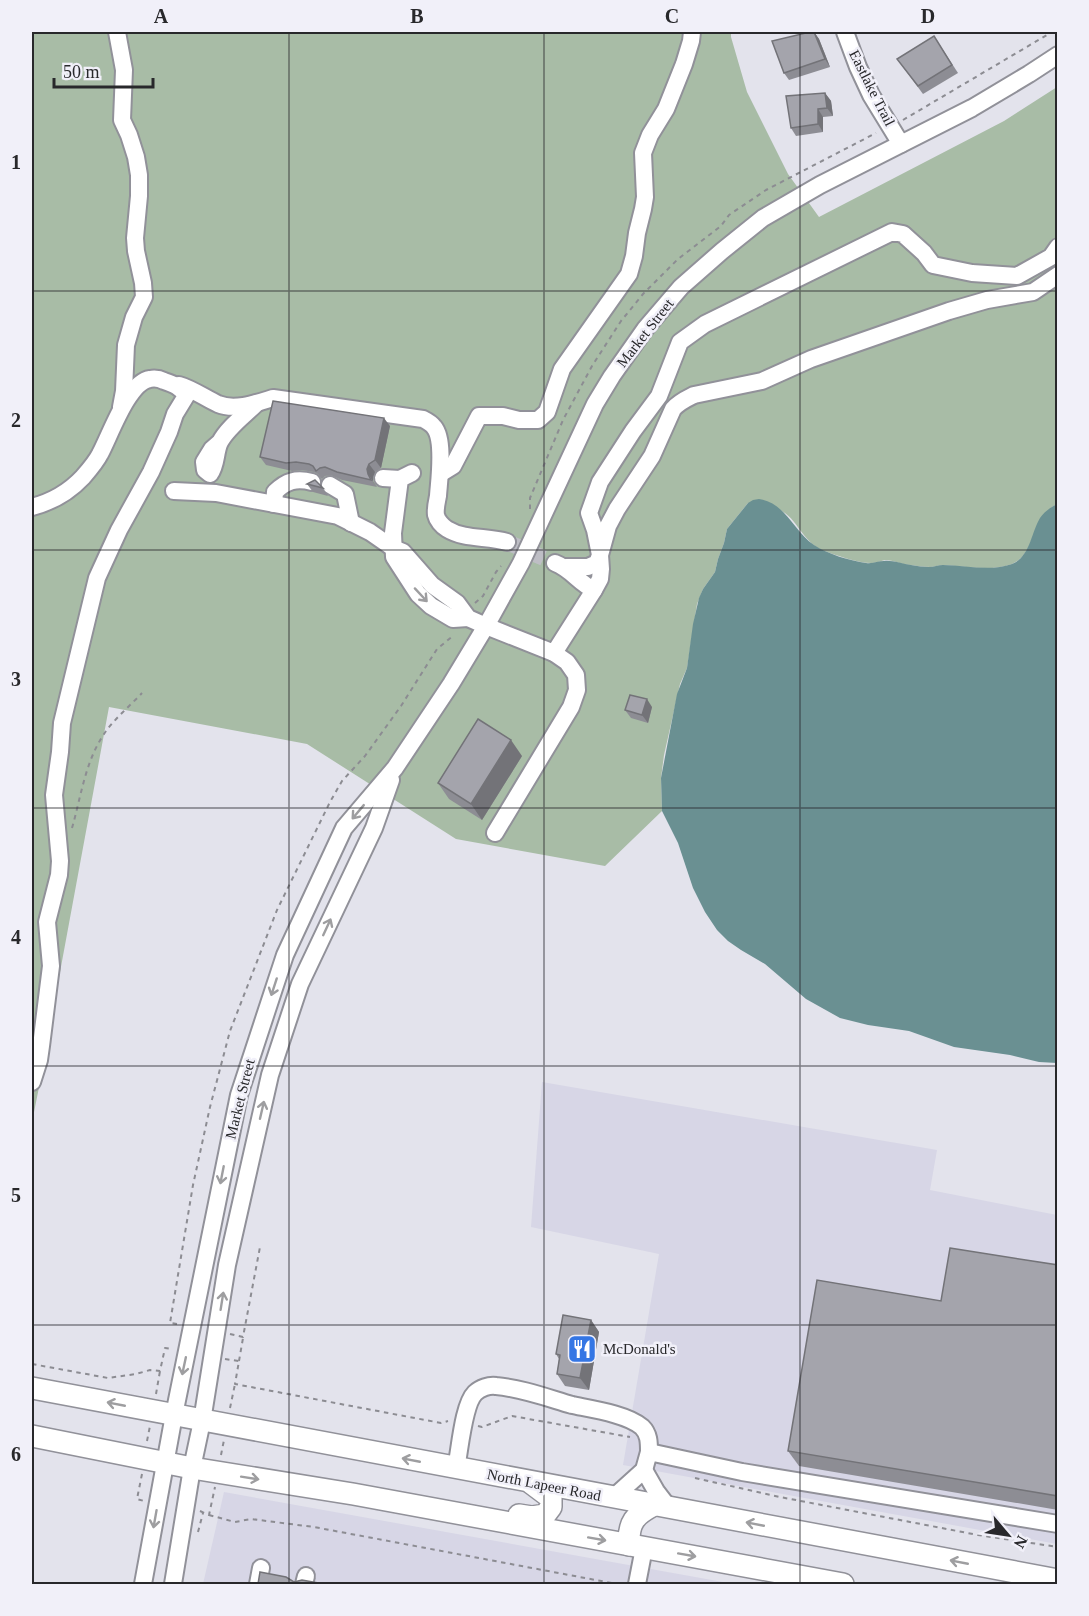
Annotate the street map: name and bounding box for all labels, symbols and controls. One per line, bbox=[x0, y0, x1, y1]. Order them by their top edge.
text: A bbox=[154, 5, 169, 27]
text: B bbox=[410, 5, 424, 27]
text: C bbox=[665, 5, 679, 27]
text: D bbox=[921, 5, 935, 27]
street label: Eastlake Trail bbox=[846, 47, 898, 129]
scale bar bbox=[54, 51, 153, 89]
text: 50 m bbox=[63, 62, 100, 82]
text: 1 bbox=[11, 151, 21, 173]
street label: Market Street bbox=[613, 295, 677, 370]
text: 2 bbox=[11, 409, 21, 431]
one-way arrow bbox=[414, 588, 428, 603]
text: 3 bbox=[11, 668, 21, 690]
one-way arrow bbox=[351, 804, 364, 820]
one-way arrow bbox=[322, 918, 334, 936]
text: 4 bbox=[11, 926, 21, 948]
one-way arrow bbox=[268, 977, 279, 996]
street label: Market Street bbox=[222, 1056, 258, 1141]
one-way arrow bbox=[257, 1101, 269, 1120]
one-way arrow bbox=[216, 1165, 227, 1184]
text: 5 bbox=[11, 1184, 21, 1206]
one-way arrow bbox=[217, 1291, 228, 1311]
restaurant icon: McDonald's bbox=[566, 1333, 598, 1365]
place label: McDonald's bbox=[603, 1341, 676, 1357]
one-way arrow bbox=[178, 1356, 189, 1376]
one-way arrow bbox=[107, 1398, 127, 1409]
text: 6 bbox=[11, 1443, 21, 1465]
one-way arrow bbox=[402, 1454, 421, 1465]
street label: North Lapeer Road bbox=[486, 1466, 603, 1504]
one-way arrow bbox=[240, 1472, 259, 1483]
north arrow bbox=[978, 1505, 1038, 1565]
one-way arrow bbox=[149, 1509, 160, 1529]
one-way arrow bbox=[746, 1518, 765, 1529]
text: N bbox=[1010, 1533, 1031, 1552]
one-way arrow bbox=[587, 1534, 606, 1545]
one-way arrow bbox=[677, 1550, 696, 1561]
one-way arrow bbox=[949, 1556, 969, 1567]

